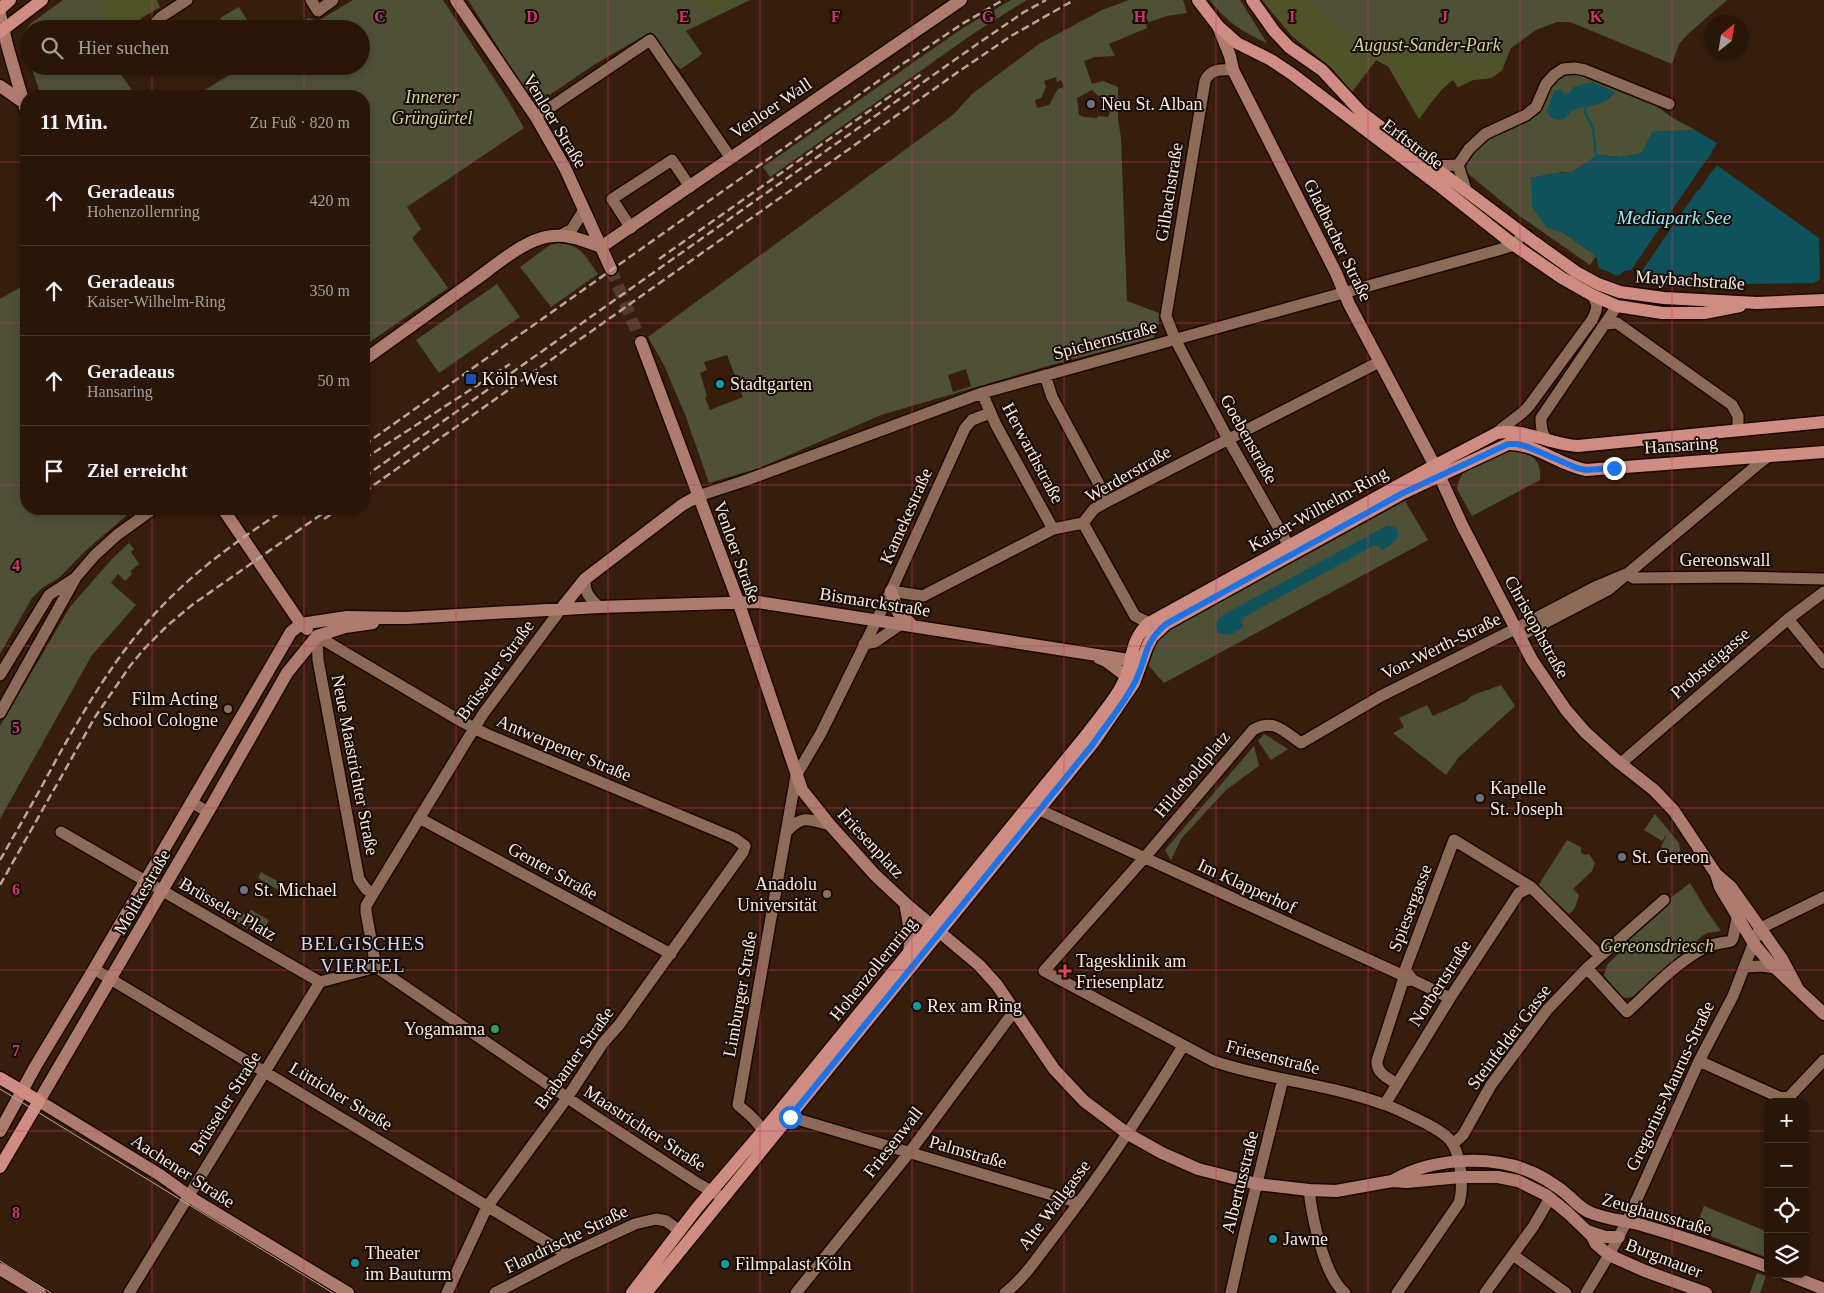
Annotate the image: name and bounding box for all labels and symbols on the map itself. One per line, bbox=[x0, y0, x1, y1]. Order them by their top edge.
text: C bbox=[374, 8, 386, 25]
text: D bbox=[526, 8, 538, 25]
text: E bbox=[679, 8, 689, 25]
text: F bbox=[831, 8, 841, 25]
text: G bbox=[982, 8, 995, 25]
text: H bbox=[1134, 8, 1147, 25]
text: I bbox=[1289, 8, 1295, 25]
text: J bbox=[1440, 8, 1448, 25]
text: K bbox=[1590, 8, 1603, 25]
north arrow bbox=[1704, 15, 1749, 60]
park label: August-Sander-Park bbox=[1352, 35, 1502, 55]
street label: Venloer Straße bbox=[519, 70, 591, 172]
street label: Venloer Wall bbox=[727, 74, 815, 142]
park label: Innerer Grüngürtel bbox=[392, 87, 473, 128]
place label: Neu St. Alban bbox=[1101, 94, 1203, 114]
marker: Neu St. Alban bbox=[1085, 98, 1097, 110]
street label: Erftstraße bbox=[1379, 115, 1447, 173]
street label: Gilbachstraße bbox=[1151, 141, 1187, 243]
street label: Gladbacher Straße bbox=[1300, 176, 1376, 304]
water label: Mediapark See bbox=[1616, 207, 1731, 228]
street label: Maybachstraße bbox=[1634, 266, 1746, 294]
street label: Spichernstraße bbox=[1051, 316, 1159, 364]
place label: Köln West bbox=[482, 369, 558, 389]
marker: Köln West bbox=[464, 372, 478, 386]
place label: Stadtgarten bbox=[730, 374, 812, 394]
marker: Stadtgarten bbox=[714, 378, 726, 390]
street label: Goebenstraße bbox=[1216, 391, 1282, 487]
street label: Herwarthstraße bbox=[998, 399, 1068, 507]
street label: Hansaring bbox=[1643, 432, 1719, 458]
street label: Werderstraße bbox=[1082, 441, 1174, 507]
route end bbox=[1603, 457, 1626, 480]
street label: Kaiser-Wilhelm-Ring bbox=[1245, 462, 1391, 556]
street label: Kamekestraße bbox=[876, 465, 936, 567]
street label: Venloer Straße bbox=[709, 499, 765, 605]
street label: Gereonswall bbox=[1680, 550, 1770, 570]
text: 4 bbox=[12, 557, 20, 574]
street label: Christophstraße bbox=[1501, 572, 1573, 682]
street label: Bismarckstraße bbox=[818, 583, 932, 621]
street label: Von-Werth-Straße bbox=[1378, 608, 1504, 684]
street label: Brüsseler Straße bbox=[452, 616, 538, 724]
street label: Probsteigasse bbox=[1666, 623, 1754, 703]
street label: Neue Maastrichter Straße bbox=[328, 673, 382, 857]
place label: Film Acting School Cologne bbox=[103, 689, 218, 730]
marker: Film Acting School Cologne bbox=[222, 703, 234, 715]
street label: Antwerpener Straße bbox=[494, 711, 634, 785]
text: 5 bbox=[12, 719, 20, 736]
street label: Hildeboldplatz bbox=[1150, 727, 1234, 821]
place label: Kapelle St. Joseph bbox=[1490, 778, 1563, 819]
marker: Kapelle St. Joseph bbox=[1474, 792, 1486, 804]
street label: Friesenplatz bbox=[834, 804, 908, 882]
street label: Genter Straße bbox=[505, 838, 601, 904]
street label: Moltkestraße bbox=[110, 846, 174, 938]
place label: St. Gereon bbox=[1632, 847, 1709, 867]
marker: St. Gereon bbox=[1616, 851, 1628, 863]
street label: Im Klapperhof bbox=[1195, 854, 1299, 918]
street label: Spiesergasse bbox=[1384, 862, 1436, 954]
street label: Brüsseler Platz bbox=[176, 873, 280, 945]
place label: Anadolu Universität bbox=[737, 874, 817, 915]
place label: St. Michael bbox=[254, 880, 337, 900]
text: 6 bbox=[12, 881, 20, 898]
marker: St. Michael bbox=[238, 884, 250, 896]
marker: Anadolu Universität bbox=[821, 888, 833, 900]
street label: Hohenzollernring bbox=[825, 913, 921, 1025]
street label: Limburger Straße bbox=[719, 930, 761, 1058]
district label: BELGISCHES VIERTEL bbox=[300, 933, 426, 976]
street label: Norbertstraße bbox=[1405, 936, 1475, 1030]
park label: Gereonsdriesch bbox=[1600, 936, 1714, 956]
place label: Tagesklinik am Friesenplatz bbox=[1076, 951, 1186, 992]
marker: Tagesklinik am Friesenplatz bbox=[1058, 964, 1072, 978]
street label: Steinfelder Gasse bbox=[1463, 980, 1555, 1094]
place label: Rex am Ring bbox=[927, 996, 1022, 1016]
street label: Gregorius-Maurus-Straße bbox=[1622, 998, 1718, 1174]
marker: Rex am Ring bbox=[911, 1000, 923, 1012]
street label: Brabanter Straße bbox=[530, 1003, 618, 1113]
place label: Yogamama bbox=[404, 1019, 485, 1039]
marker: Yogamama bbox=[489, 1023, 501, 1035]
street label: Friesenstraße bbox=[1224, 1036, 1322, 1078]
text: 7 bbox=[12, 1042, 20, 1059]
street label: Brüsseler Straße bbox=[185, 1047, 265, 1159]
street label: Lütticher Straße bbox=[286, 1057, 396, 1135]
street label: Maastrichter Straße bbox=[580, 1081, 710, 1175]
street label: Friesenwall bbox=[859, 1103, 927, 1181]
route start bbox=[779, 1106, 802, 1129]
street label: Albertusstraße bbox=[1218, 1129, 1262, 1235]
street label: Aachener Straße bbox=[127, 1130, 239, 1212]
street label: Palmstraße bbox=[927, 1131, 1009, 1173]
street label: Alte Wallgasse bbox=[1014, 1156, 1094, 1254]
street label: Zeughausstraße bbox=[1600, 1189, 1714, 1239]
street label: Flandrische Straße bbox=[501, 1201, 631, 1277]
text: 8 bbox=[12, 1204, 20, 1221]
place label: Jawne bbox=[1283, 1229, 1328, 1249]
marker: Jawne bbox=[1267, 1233, 1279, 1245]
street label: Burgmauer bbox=[1623, 1234, 1705, 1282]
place label: Theater im Bauturm bbox=[365, 1243, 452, 1284]
place label: Filmpalast Köln bbox=[735, 1254, 852, 1274]
marker: Theater im Bauturm bbox=[349, 1257, 361, 1269]
marker: Filmpalast Köln bbox=[719, 1258, 731, 1270]

